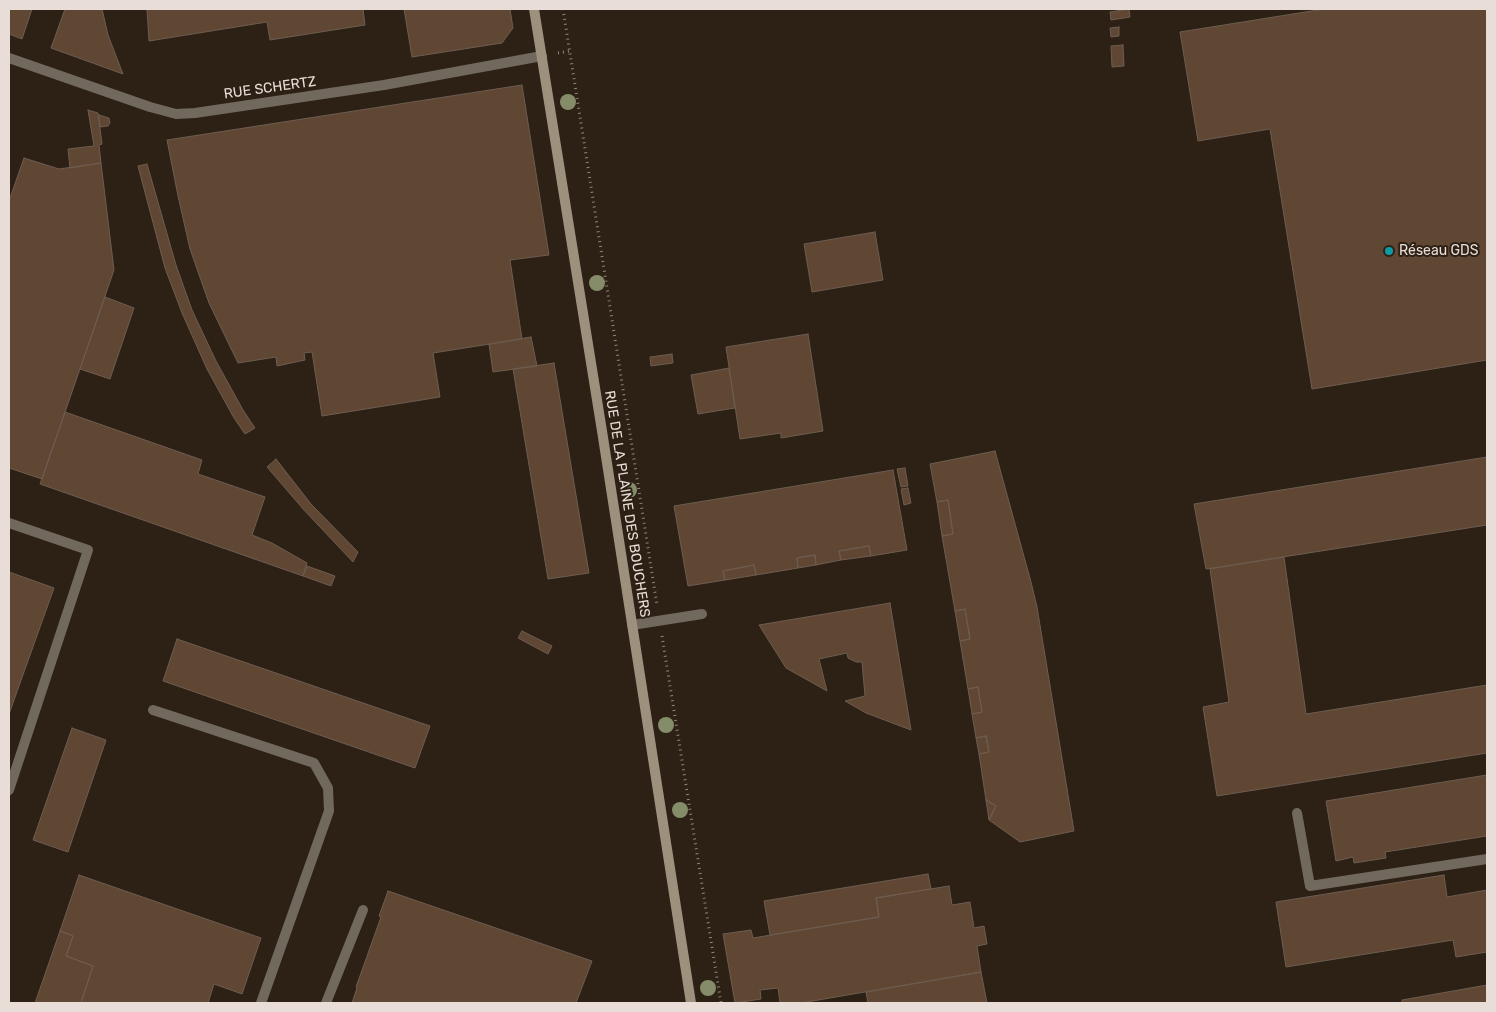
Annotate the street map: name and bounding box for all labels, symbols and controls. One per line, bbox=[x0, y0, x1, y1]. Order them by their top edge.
street label: RUE SCHERTZ bbox=[223, 73, 317, 103]
place label: Réseau GDS bbox=[1399, 243, 1478, 259]
marker: Réseau GDS bbox=[1383, 245, 1395, 257]
street label: RUE DE LA PLAINE DES BOUCHERS bbox=[601, 389, 653, 619]

